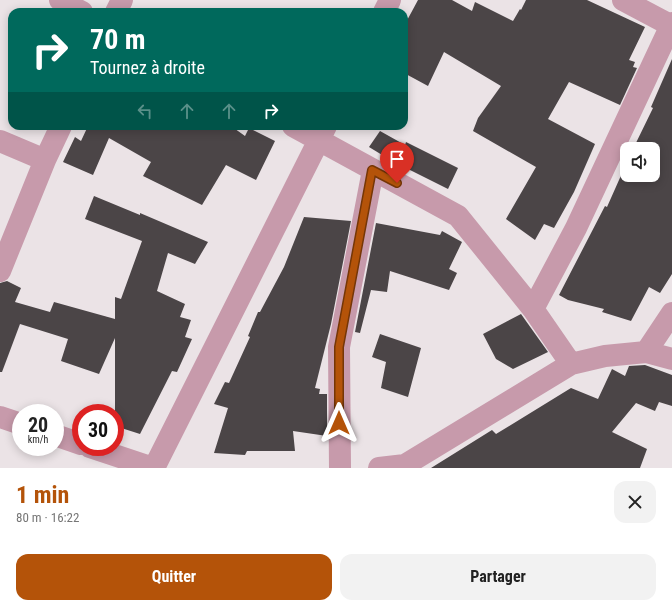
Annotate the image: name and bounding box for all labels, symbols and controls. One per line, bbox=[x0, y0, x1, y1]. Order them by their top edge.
text: 70 m bbox=[90, 23, 146, 56]
icon: right bbox=[24, 24, 76, 76]
text: Tournez à droite bbox=[90, 57, 205, 78]
icon: left bbox=[134, 100, 156, 122]
icon: ahead bbox=[176, 100, 198, 122]
icon: ahead bbox=[218, 100, 240, 122]
icon: right bbox=[260, 100, 282, 122]
pin bbox=[380, 142, 414, 183]
map controls bbox=[620, 142, 660, 182]
button: sound bbox=[620, 142, 660, 182]
icon: arrive bbox=[386, 148, 408, 170]
position arrow bbox=[318, 402, 360, 444]
speed limit sign: 30 bbox=[72, 404, 124, 456]
text: 20 bbox=[28, 413, 48, 437]
text: km/h bbox=[28, 434, 48, 445]
text: 1 min bbox=[16, 481, 69, 509]
button: close bbox=[614, 481, 656, 523]
text: 80 m · 16:22 bbox=[16, 510, 79, 525]
button: Quitter bbox=[16, 554, 332, 600]
button: Partager bbox=[340, 554, 656, 600]

